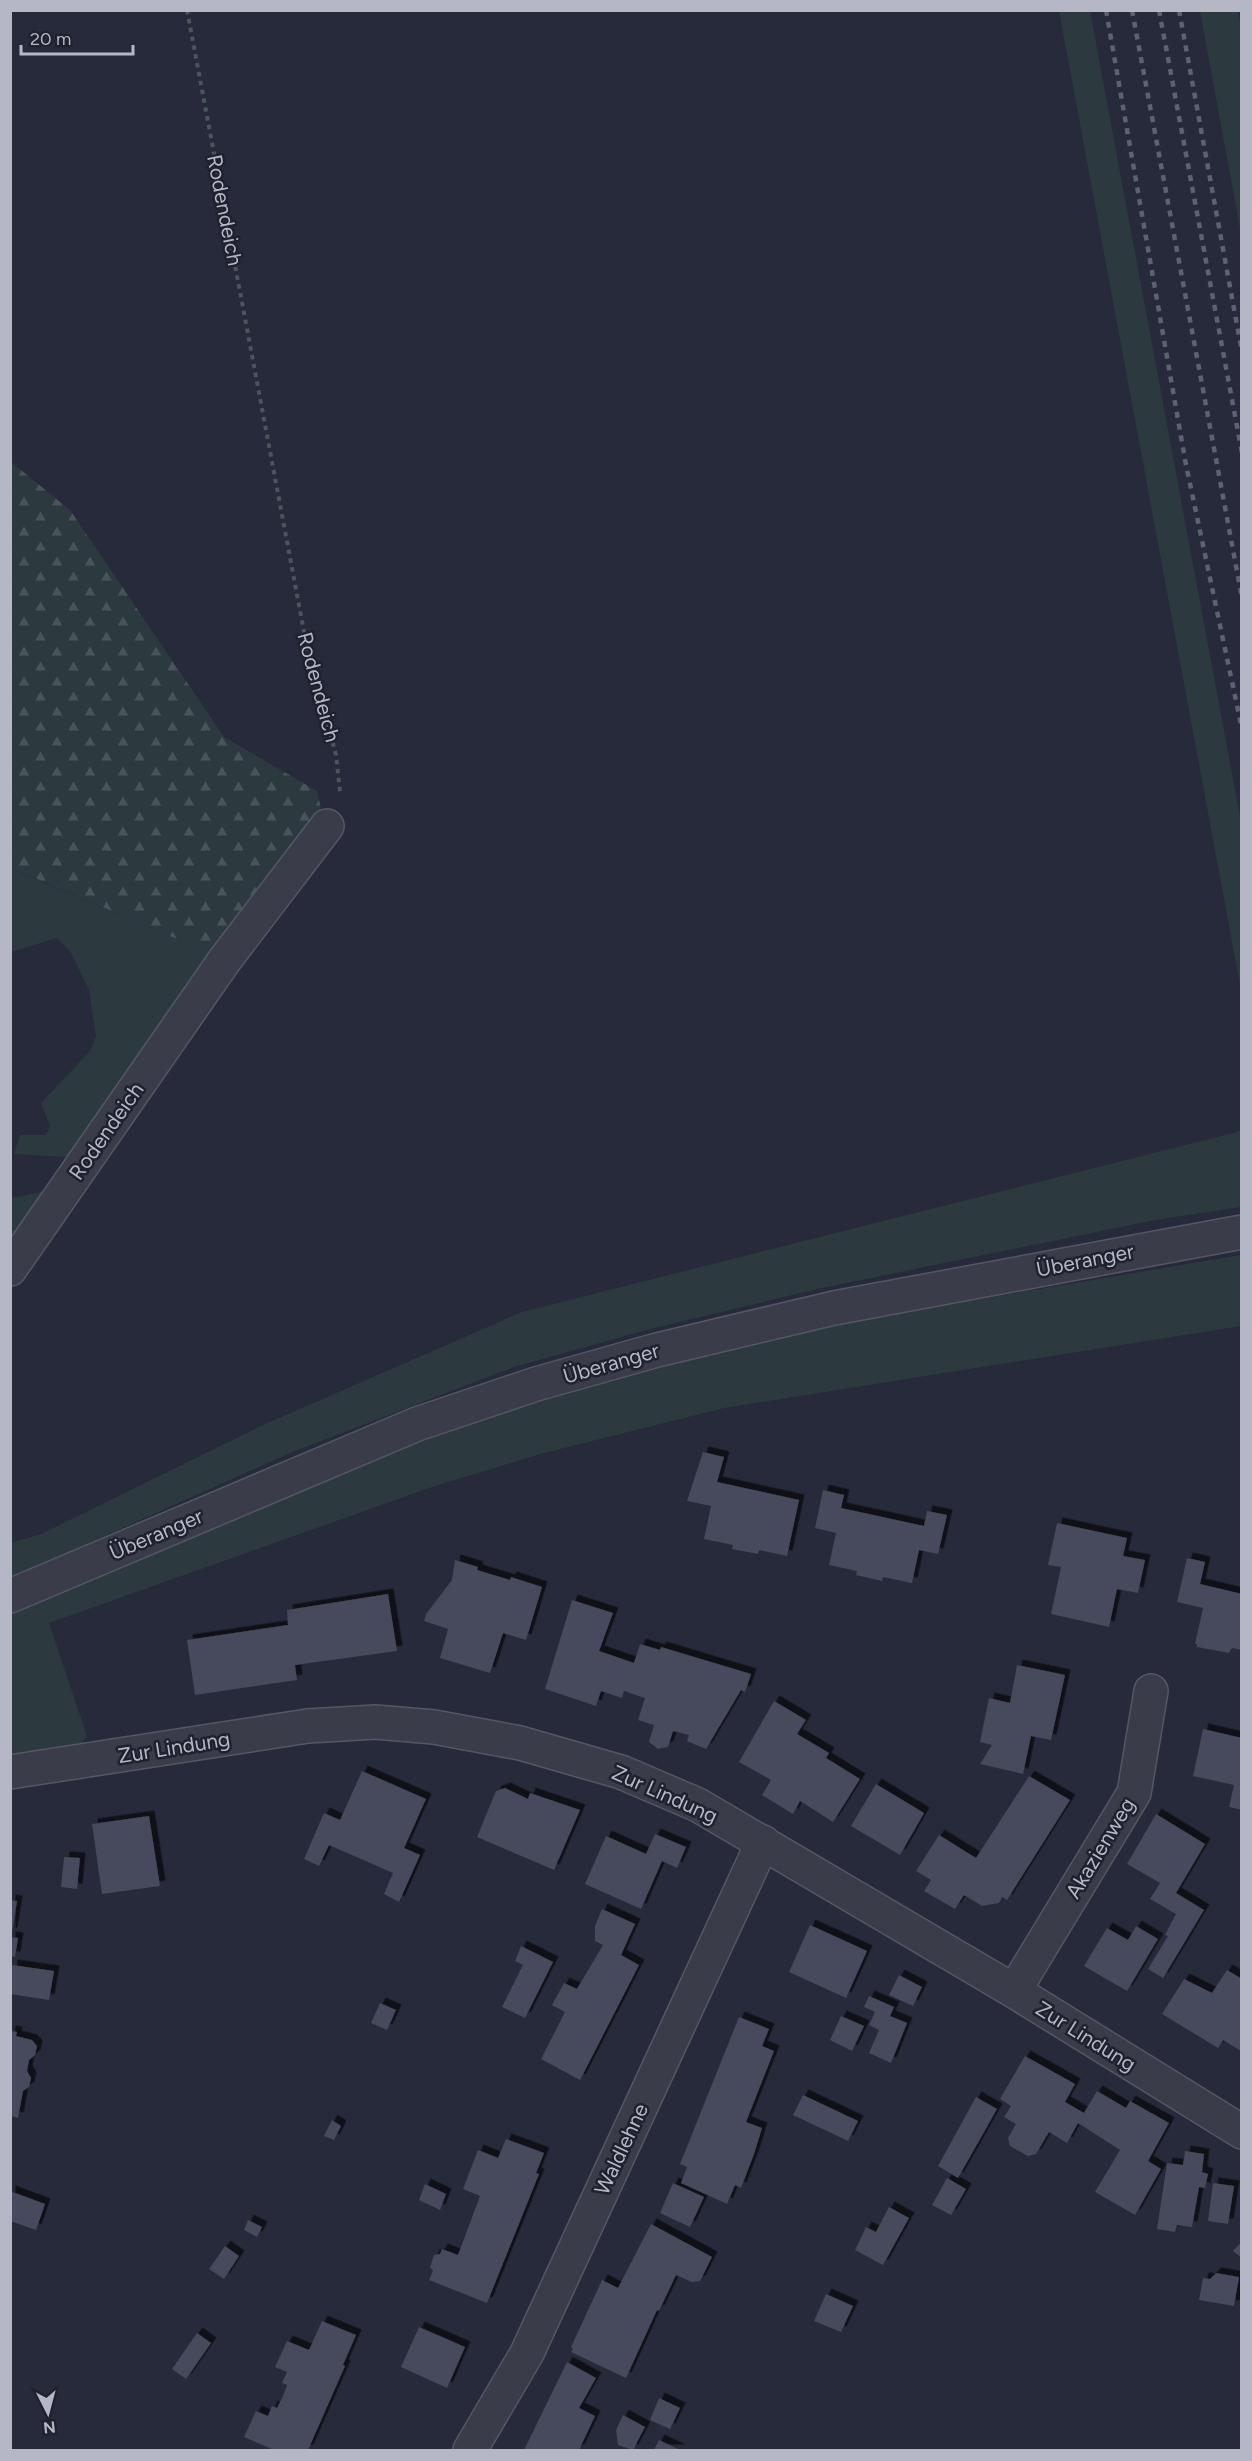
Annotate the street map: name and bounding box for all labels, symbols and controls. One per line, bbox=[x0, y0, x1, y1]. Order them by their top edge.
scale bar bbox=[21, 18, 134, 56]
text: 20 m bbox=[30, 28, 71, 50]
street label: Rodendeich bbox=[202, 152, 248, 268]
street label: Rodendeich bbox=[292, 629, 346, 745]
street label: Rodendeich bbox=[63, 1078, 149, 1184]
street label: Überanger bbox=[1034, 1238, 1136, 1282]
street label: Überanger bbox=[560, 1337, 662, 1389]
street label: Überanger bbox=[106, 1503, 206, 1565]
street label: Zur Lindung bbox=[116, 1726, 232, 1768]
street label: Zur Lindung bbox=[608, 1760, 722, 1828]
street label: Akazienweg bbox=[1060, 1793, 1140, 1903]
street label: Zur Lindung bbox=[1031, 1995, 1141, 2077]
street label: Waldlehne bbox=[589, 2099, 653, 2199]
north arrow bbox=[18, 2383, 78, 2443]
text: N bbox=[42, 2417, 57, 2438]

